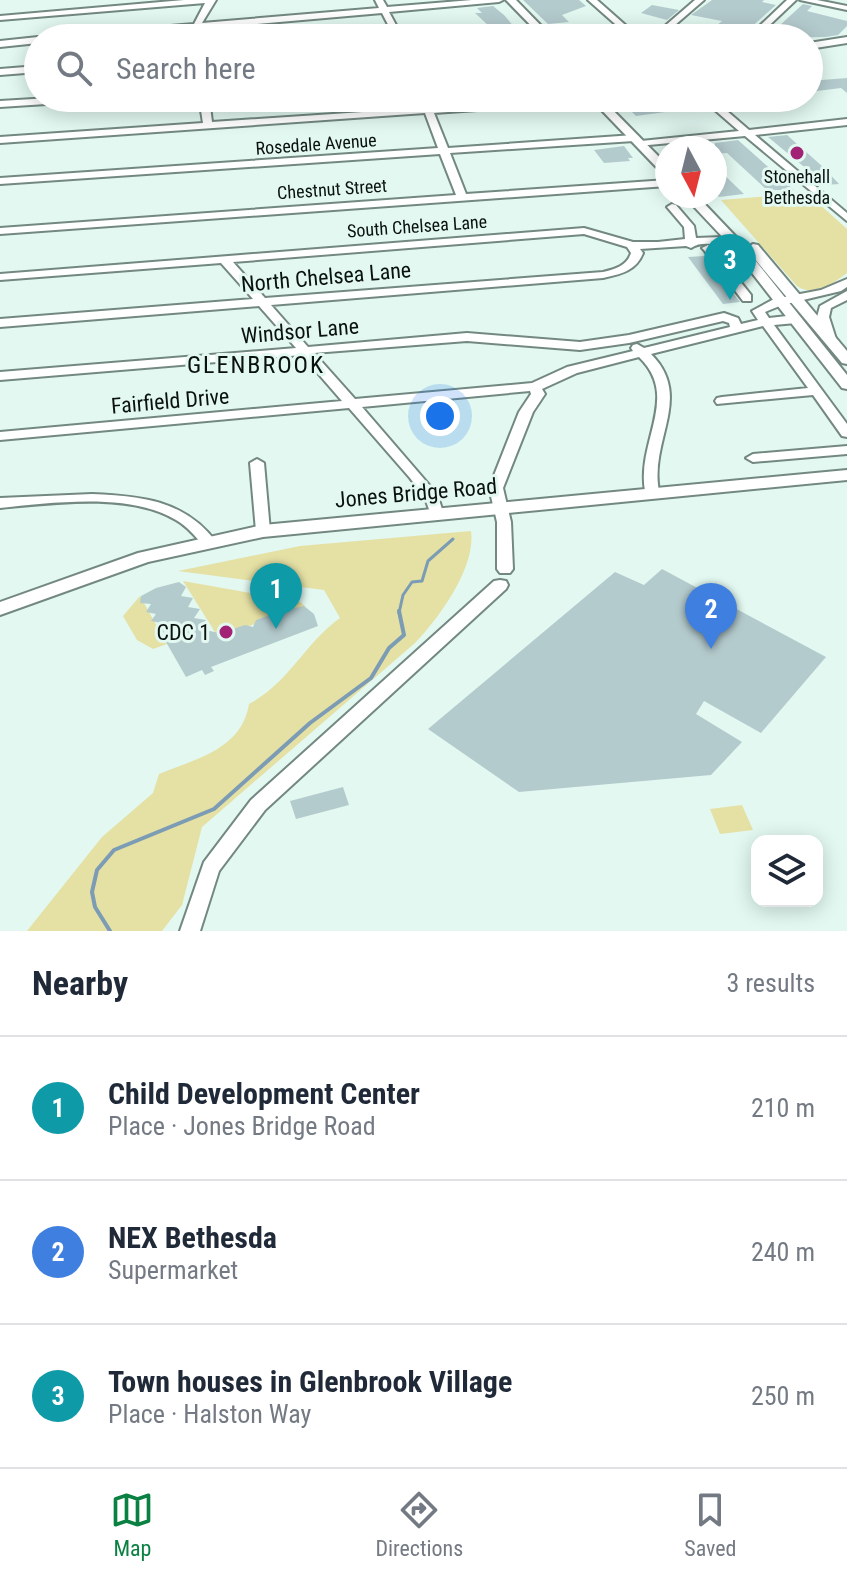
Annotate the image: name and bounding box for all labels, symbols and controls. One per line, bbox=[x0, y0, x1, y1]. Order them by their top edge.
search box bbox=[24, 24, 823, 112]
icon: search bbox=[52, 46, 96, 90]
text: Search here bbox=[116, 51, 256, 86]
street label: Rosedale Avenue bbox=[255, 129, 377, 159]
north arrow bbox=[655, 136, 727, 208]
marker: Stonehall Bethesda bbox=[788, 144, 806, 162]
place label: Stonehall Bethesda bbox=[764, 166, 830, 208]
street label: Chestnut Street bbox=[276, 175, 388, 203]
street label: South Chelsea Lane bbox=[346, 211, 488, 241]
pin: 3 bbox=[704, 234, 756, 300]
street label: North Chelsea Lane bbox=[240, 257, 412, 297]
street label: Windsor Lane bbox=[240, 313, 360, 349]
district label: GLENBROOK bbox=[187, 351, 325, 379]
street label: Fairfield Drive bbox=[110, 383, 230, 419]
your location bbox=[420, 396, 460, 436]
street label: Jones Bridge Road bbox=[334, 473, 498, 513]
pin: 1 bbox=[250, 563, 302, 629]
pin: 2 bbox=[685, 583, 737, 649]
place label: CDC 1 bbox=[157, 620, 210, 645]
marker: CDC 1 bbox=[217, 623, 235, 641]
map controls bbox=[751, 835, 823, 907]
button: layers bbox=[751, 835, 823, 907]
text: Nearby bbox=[32, 963, 128, 1003]
text: 3 results bbox=[726, 968, 815, 998]
text: Child Development Center bbox=[108, 1076, 420, 1111]
text: 1 bbox=[51, 1093, 65, 1123]
text: 210 m bbox=[751, 1093, 815, 1123]
text: Place · Jones Bridge Road bbox=[108, 1111, 376, 1141]
text: NEX Bethesda bbox=[108, 1220, 277, 1255]
text: 2 bbox=[51, 1237, 65, 1267]
text: 240 m bbox=[751, 1237, 815, 1267]
text: Supermarket bbox=[108, 1255, 238, 1285]
text: Town houses in Glenbrook Village bbox=[108, 1364, 512, 1399]
text: 3 bbox=[51, 1381, 65, 1411]
text: 250 m bbox=[751, 1381, 815, 1411]
text: Place · Halston Way bbox=[108, 1399, 311, 1429]
tab: Map bbox=[110, 1488, 154, 1561]
tab: Directions bbox=[375, 1488, 463, 1561]
tab: Saved bbox=[684, 1488, 737, 1561]

